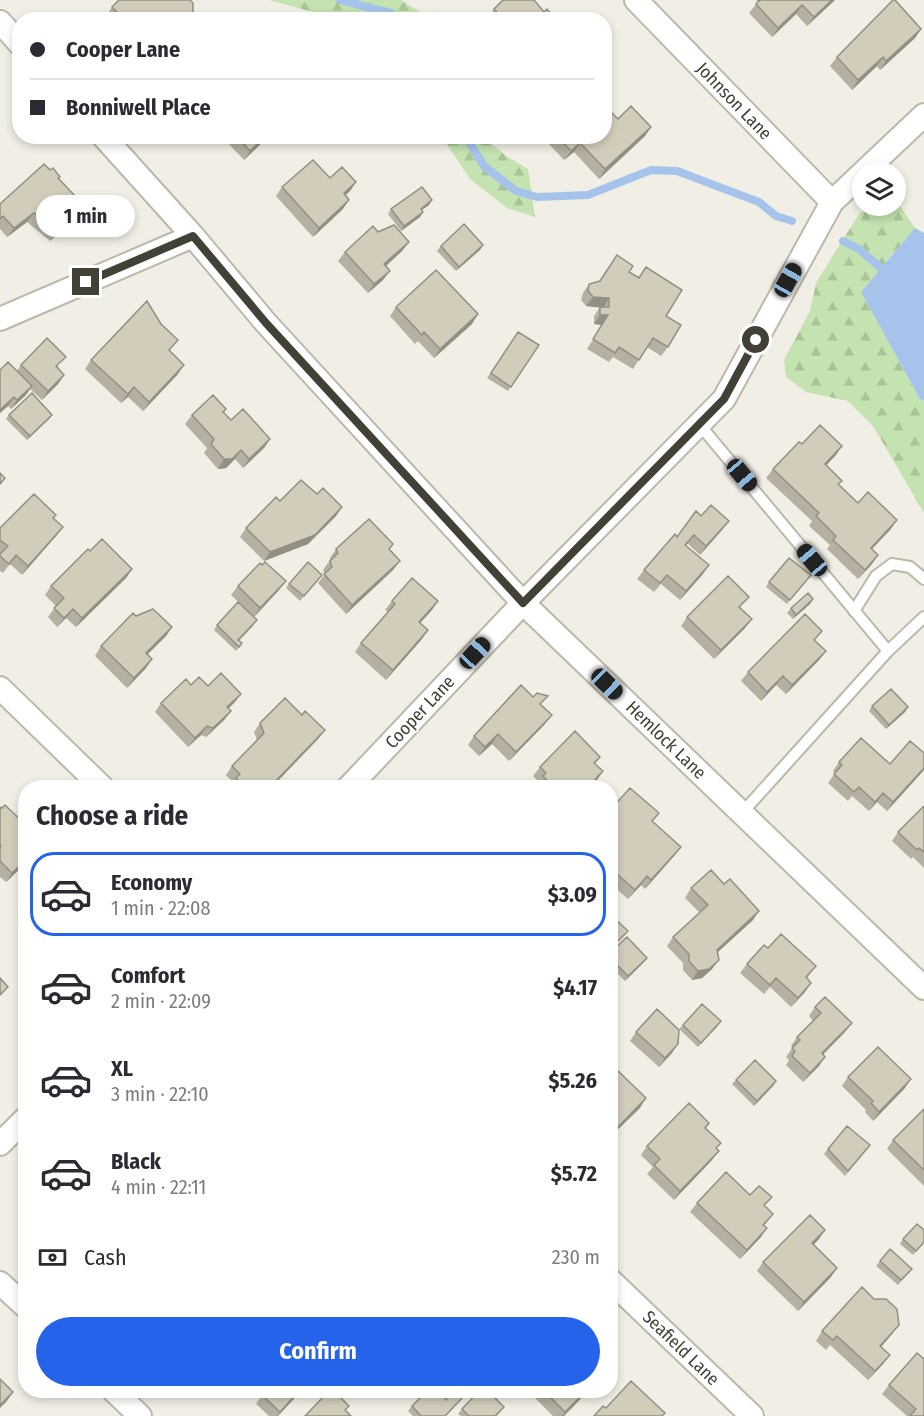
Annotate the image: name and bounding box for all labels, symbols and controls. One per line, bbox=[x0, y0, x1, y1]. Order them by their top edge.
text: Cooper Lane bbox=[66, 36, 180, 63]
street label: Johnson Lane bbox=[692, 58, 776, 144]
text: Bonniwell Place bbox=[66, 94, 211, 121]
map controls bbox=[852, 162, 906, 216]
button: layers bbox=[852, 162, 906, 216]
callout: 1 min bbox=[36, 195, 136, 237]
text: 1 min bbox=[64, 204, 107, 228]
car bbox=[771, 260, 805, 300]
route end bbox=[72, 268, 99, 295]
route start bbox=[742, 326, 769, 353]
car bbox=[724, 455, 760, 495]
car bbox=[794, 540, 830, 580]
car bbox=[456, 634, 494, 672]
car bbox=[588, 665, 626, 703]
street label: Cooper Lane bbox=[381, 671, 459, 753]
street label: Hemlock Lane bbox=[621, 696, 711, 784]
text: Choose a ride bbox=[36, 800, 188, 832]
icon: car bbox=[39, 867, 93, 921]
text: Economy bbox=[111, 869, 192, 896]
text: $3.09 bbox=[548, 881, 597, 908]
text: 1 min · 22:08 bbox=[111, 896, 210, 920]
icon: car bbox=[39, 960, 93, 1014]
text: Comfort bbox=[111, 962, 185, 989]
text: $4.17 bbox=[553, 974, 597, 1001]
text: 2 min · 22:09 bbox=[111, 989, 211, 1013]
icon: car bbox=[39, 1053, 93, 1107]
text: XL bbox=[111, 1055, 133, 1082]
text: $5.26 bbox=[549, 1067, 597, 1094]
text: 3 min · 22:10 bbox=[111, 1082, 209, 1106]
icon: car bbox=[39, 1146, 93, 1200]
text: Black bbox=[111, 1148, 161, 1175]
text: $5.72 bbox=[551, 1160, 597, 1187]
text: 4 min · 22:11 bbox=[111, 1175, 206, 1199]
icon: cash bbox=[36, 1241, 69, 1274]
text: Cash bbox=[84, 1244, 127, 1271]
text: 230 m bbox=[552, 1245, 600, 1269]
street label: Seafield Lane bbox=[638, 1306, 724, 1390]
button: Confirm bbox=[36, 1317, 600, 1386]

